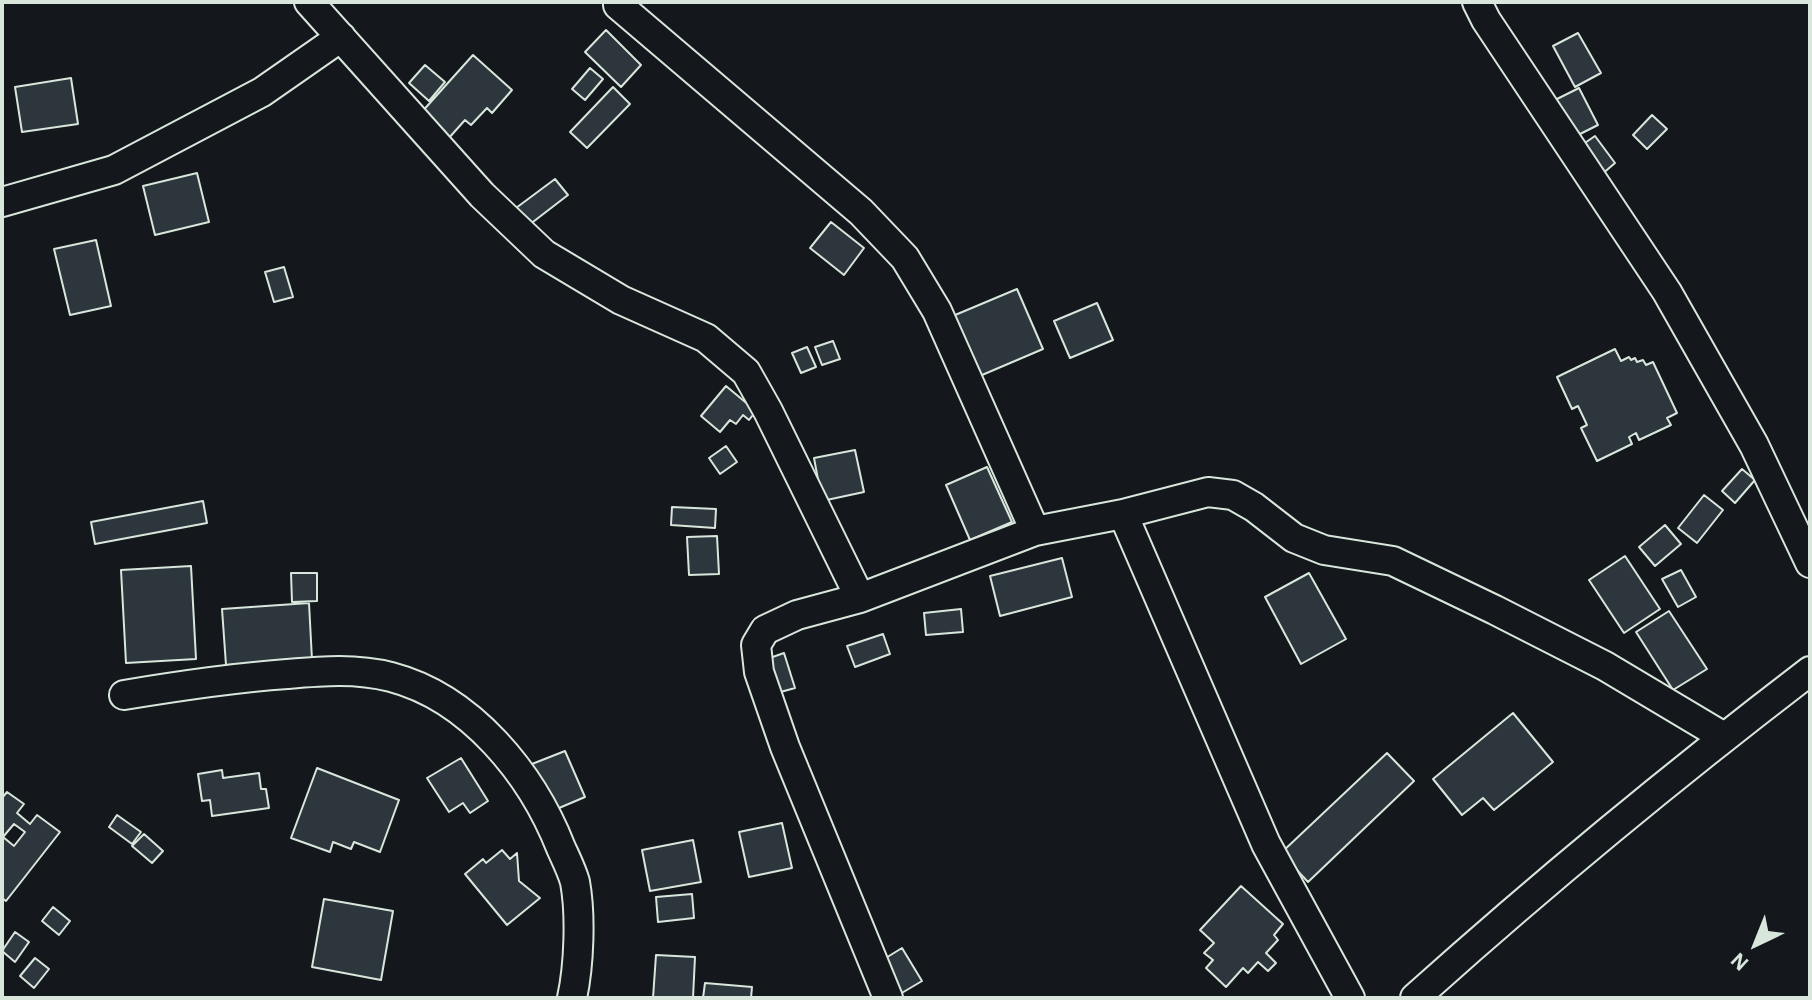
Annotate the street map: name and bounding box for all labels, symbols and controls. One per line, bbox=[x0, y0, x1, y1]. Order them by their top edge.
north arrow bbox=[1716, 904, 1796, 984]
text: N bbox=[1727, 948, 1753, 975]

